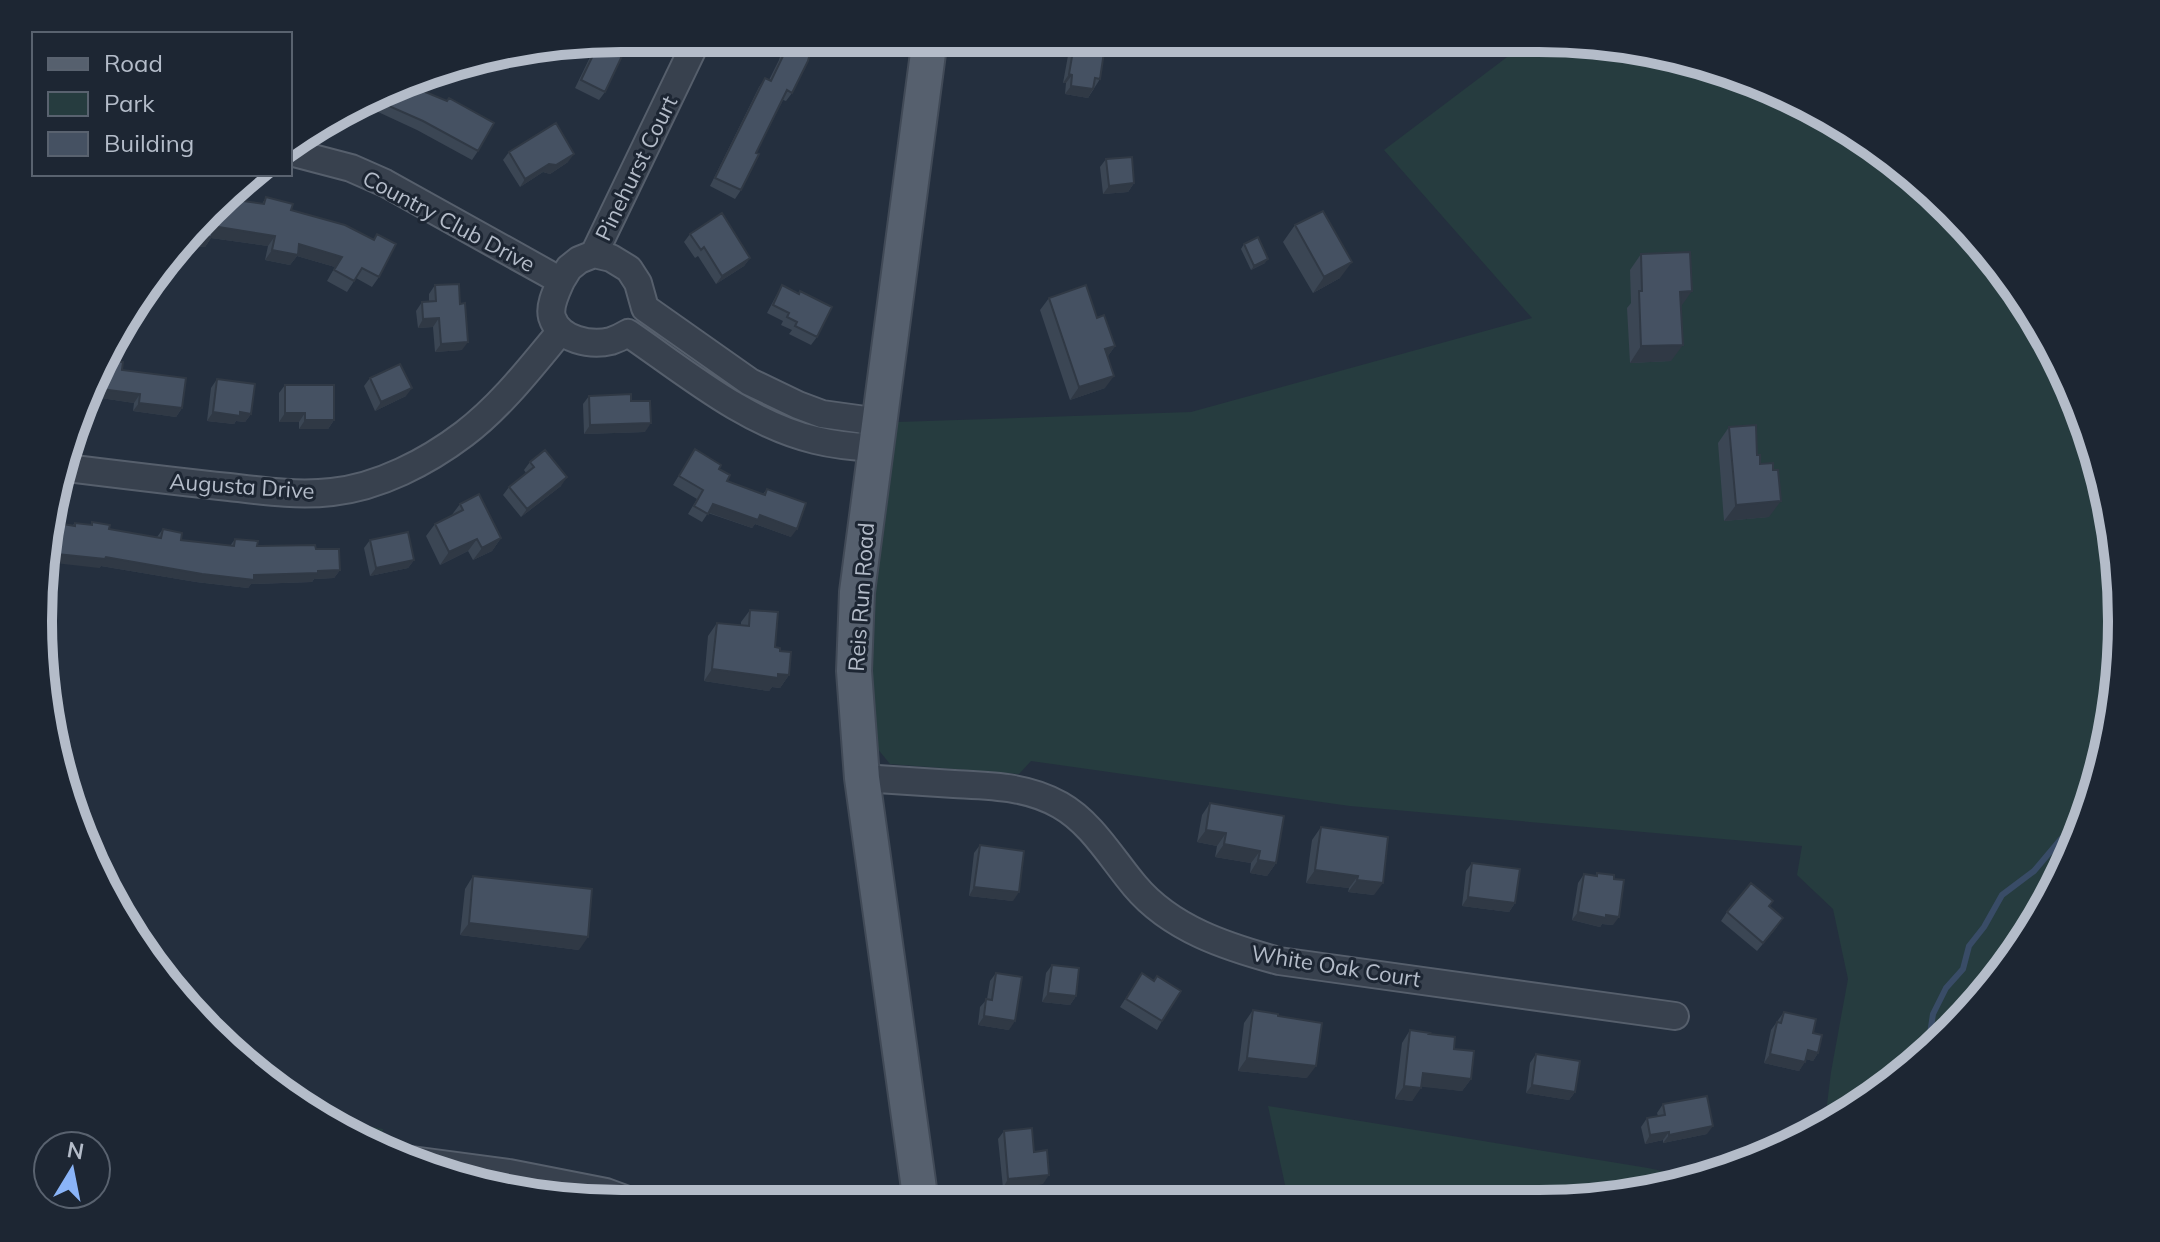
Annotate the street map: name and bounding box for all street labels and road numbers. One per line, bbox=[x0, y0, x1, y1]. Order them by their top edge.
street label: Pinehurst Court bbox=[589, 91, 683, 245]
street label: Country Club Drive bbox=[358, 164, 540, 278]
street label: Augusta Drive bbox=[168, 467, 316, 505]
street label: Reis Run Road bbox=[842, 522, 880, 672]
street label: White Oak Court bbox=[1249, 939, 1423, 993]

